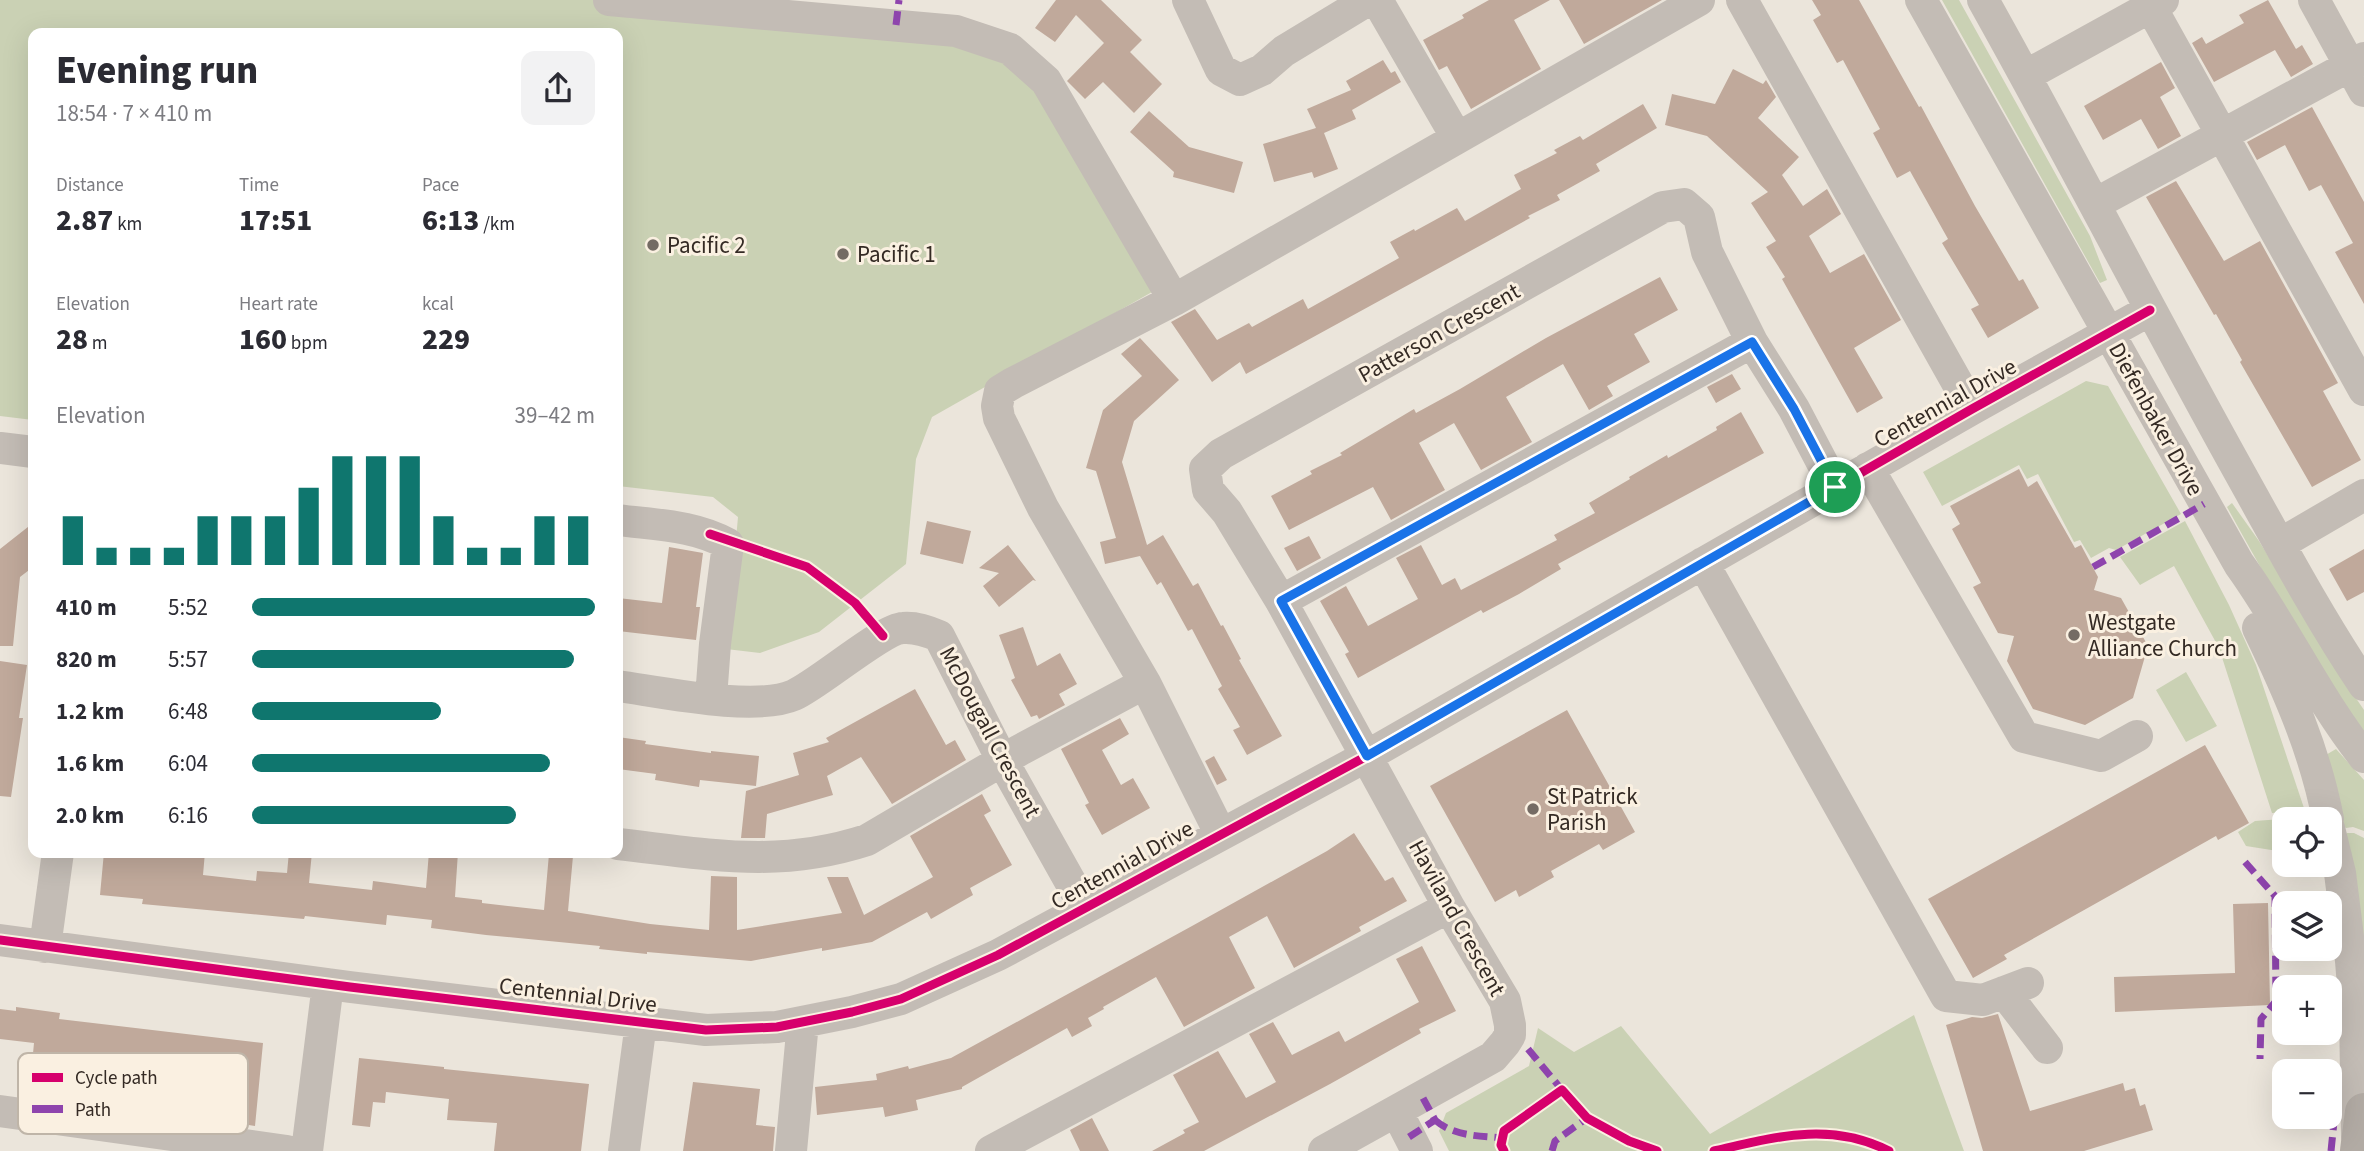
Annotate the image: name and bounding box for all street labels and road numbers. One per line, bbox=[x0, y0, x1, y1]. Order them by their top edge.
street label: Patterson Crescent bbox=[1352, 275, 1526, 391]
street label: Diefenbaker Drive bbox=[2100, 336, 2212, 502]
street label: Centennial Drive bbox=[1868, 350, 2022, 456]
street label: McDougall Crescent bbox=[931, 641, 1049, 823]
street label: Centennial Drive bbox=[1045, 812, 1199, 918]
street label: Haviland Crescent bbox=[1400, 834, 1514, 1002]
street label: Centennial Drive bbox=[497, 969, 659, 1021]

